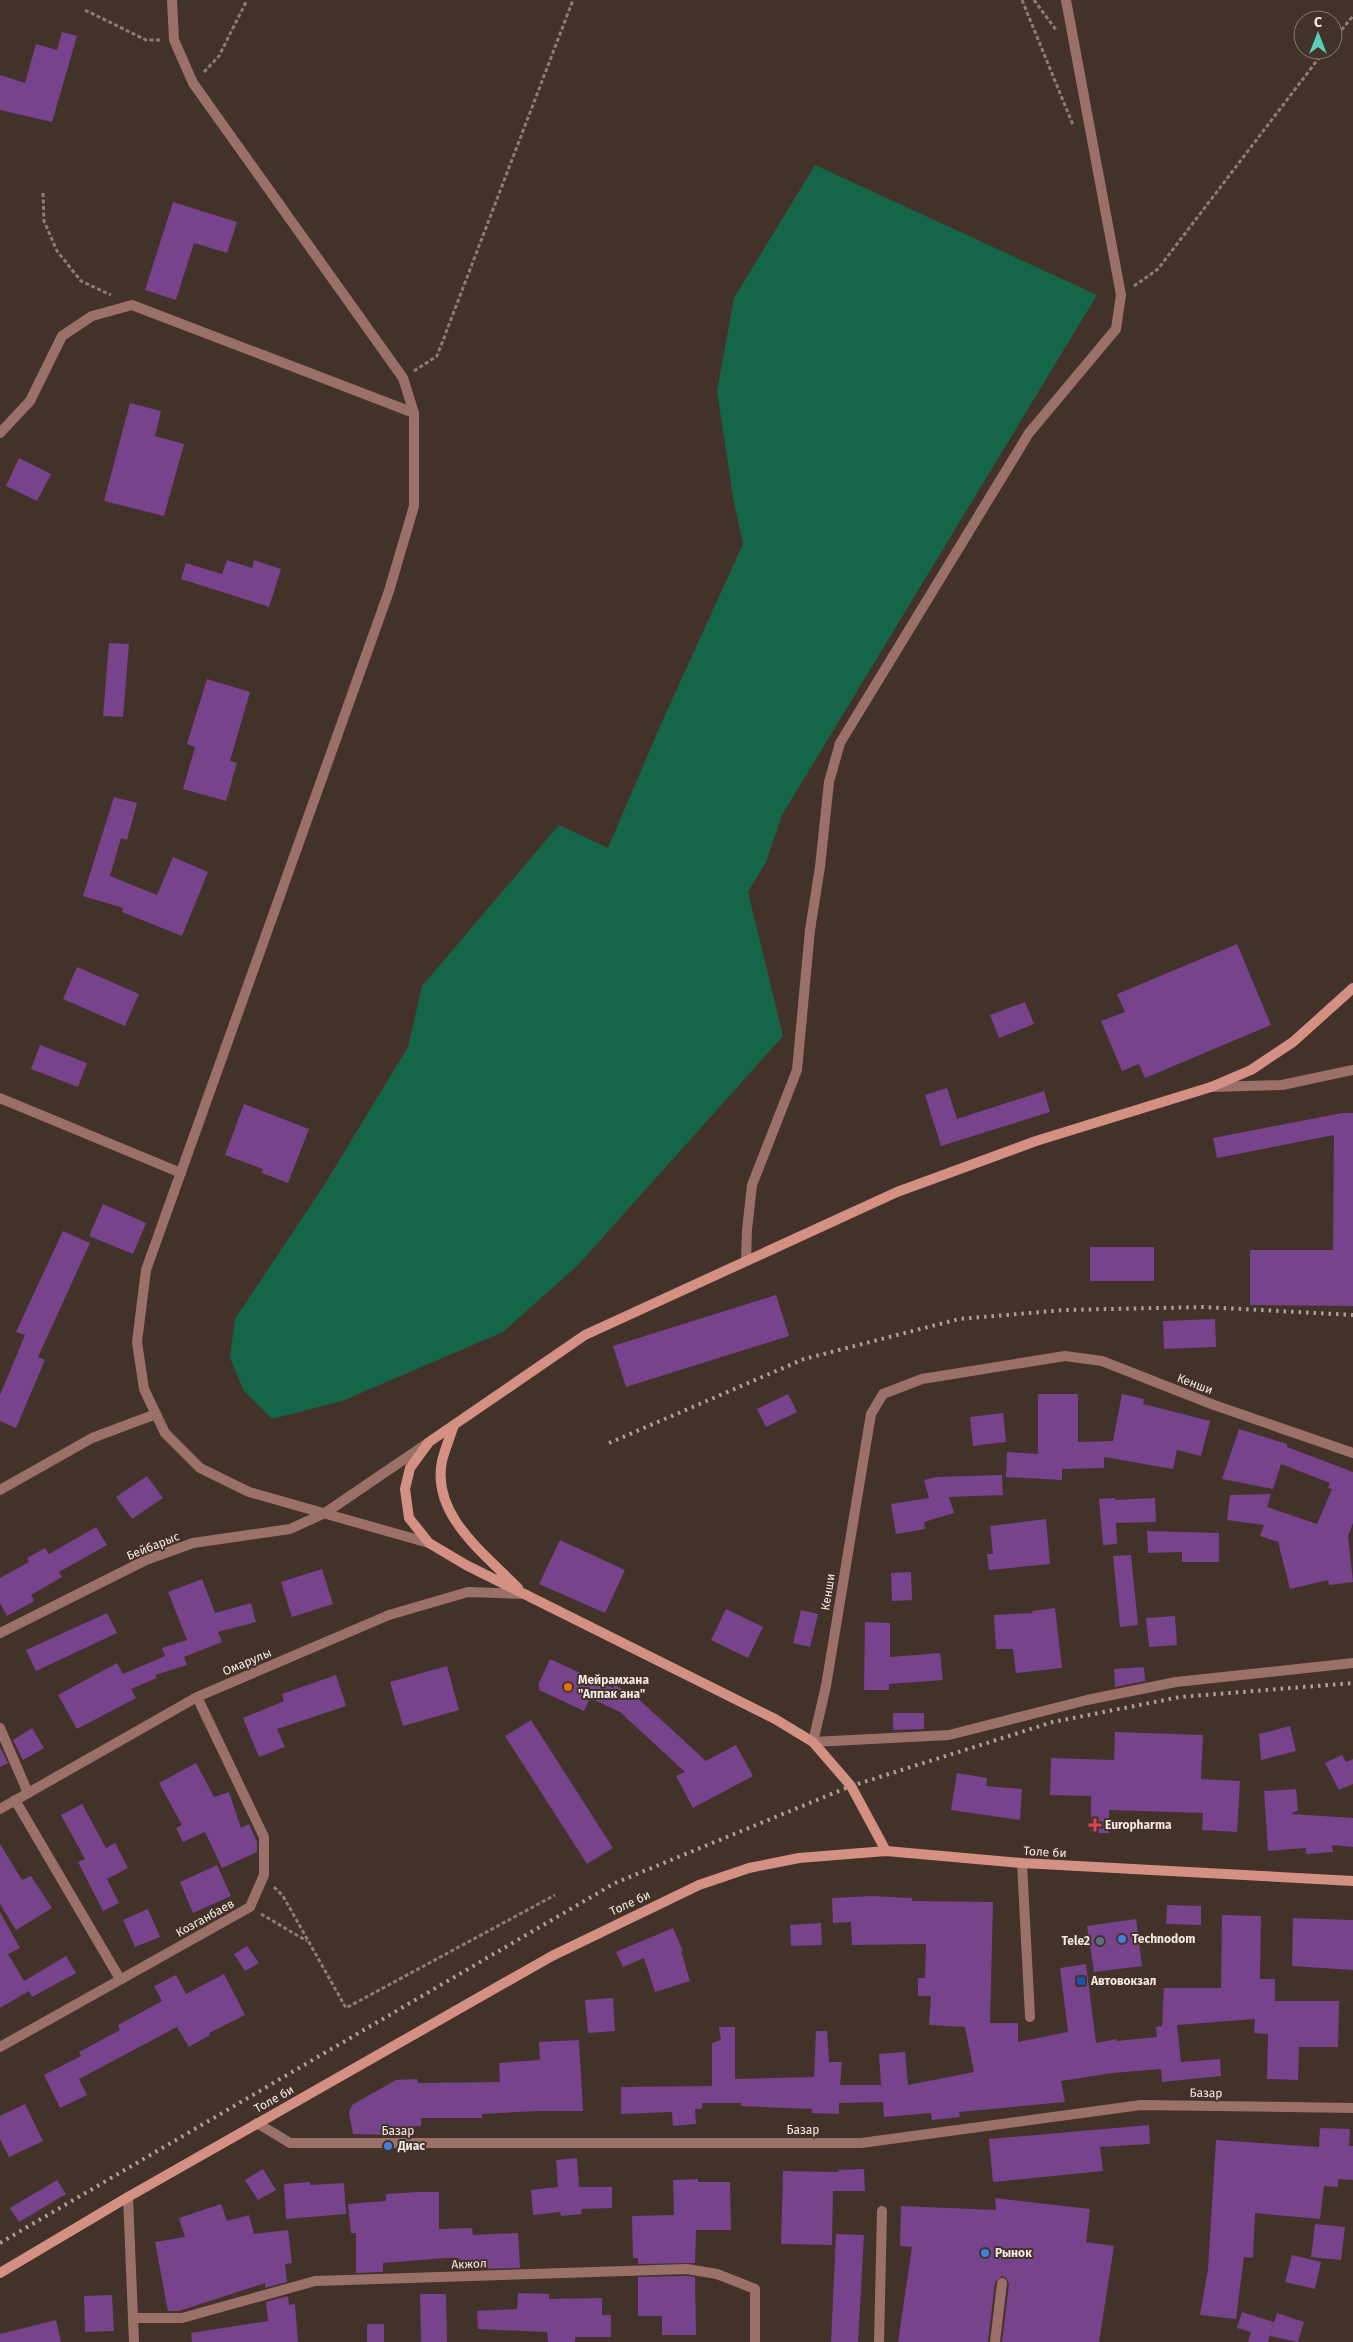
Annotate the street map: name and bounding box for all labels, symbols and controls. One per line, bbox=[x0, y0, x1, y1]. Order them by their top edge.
north arrow bbox=[1293, 10, 1343, 60]
text: С bbox=[1314, 14, 1322, 31]
street label: Кенши bbox=[1175, 1371, 1215, 1397]
street label: Бейбарыс bbox=[125, 1529, 182, 1563]
street label: Кенши bbox=[818, 1572, 838, 1612]
street label: Омарулы bbox=[221, 1646, 273, 1678]
place label: Мейрамхана "Аппак ана" bbox=[578, 1673, 649, 1701]
marker: Мейрамхана "Аппак ана" bbox=[562, 1681, 574, 1693]
place label: Europharma bbox=[1105, 1818, 1172, 1832]
marker: Europharma bbox=[1089, 1819, 1101, 1831]
street label: Толе би bbox=[1023, 1844, 1067, 1860]
street label: Толе би bbox=[607, 1888, 653, 1918]
street label: Козганбаев bbox=[173, 1896, 237, 1940]
place label: Technodom bbox=[1132, 1932, 1195, 1946]
marker: Technodom bbox=[1116, 1933, 1128, 1945]
place label: Tele2 bbox=[1061, 1934, 1090, 1948]
marker: Tele2 bbox=[1094, 1935, 1106, 1947]
place label: Автовокзал bbox=[1090, 1974, 1157, 1988]
marker: Автовокзал bbox=[1075, 1975, 1087, 1987]
street label: Толе би bbox=[252, 2082, 296, 2116]
street label: Базар bbox=[1189, 2086, 1223, 2100]
street label: Базар bbox=[786, 2123, 820, 2137]
street label: Базар bbox=[381, 2124, 415, 2138]
place label: Диас bbox=[397, 2139, 425, 2153]
marker: Диас bbox=[382, 2140, 394, 2152]
place label: Рынок bbox=[995, 2246, 1032, 2260]
marker: Рынок bbox=[979, 2247, 991, 2259]
street label: Акжол bbox=[451, 2256, 487, 2272]

